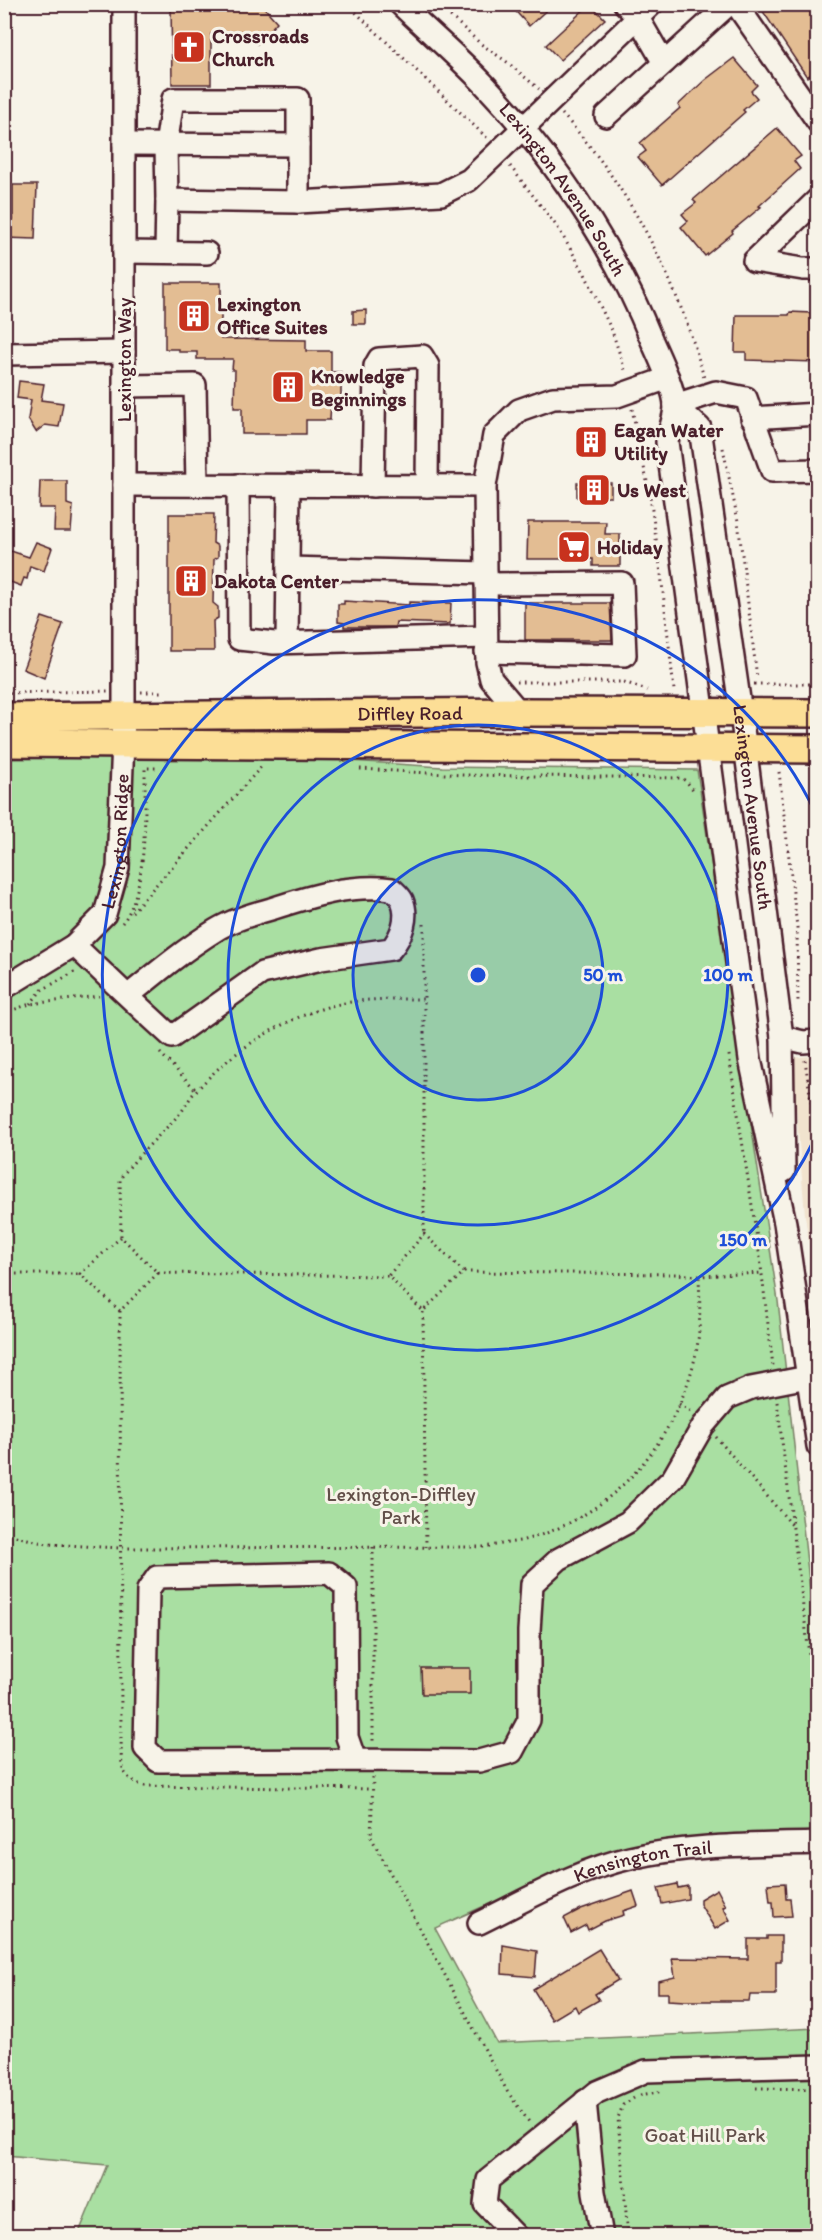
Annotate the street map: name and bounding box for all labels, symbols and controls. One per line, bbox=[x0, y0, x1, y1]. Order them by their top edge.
place label: Crossroads Church bbox=[212, 24, 309, 71]
church icon: Crossroads Church bbox=[171, 29, 207, 65]
street label: Lexington Avenue South bbox=[494, 97, 632, 280]
place label: Lexington Office Suites bbox=[217, 292, 328, 339]
street label: Lexington Way bbox=[112, 297, 136, 422]
building icon: Lexington Office Suites bbox=[176, 298, 212, 334]
place label: Knowledge Beginnings bbox=[311, 364, 406, 412]
building icon: Knowledge Beginnings bbox=[270, 369, 306, 405]
place label: Eagan Water Utility bbox=[614, 418, 724, 466]
building icon: Eagan Water Utility bbox=[573, 424, 609, 460]
building icon: Us West bbox=[576, 472, 612, 508]
place label: Us West bbox=[617, 478, 686, 502]
supermarket icon: Holiday bbox=[556, 529, 592, 565]
place label: Holiday bbox=[597, 535, 663, 560]
building icon: Dakota Center bbox=[173, 563, 209, 599]
place label: Dakota Center bbox=[214, 569, 339, 593]
street label: Diffley Road bbox=[357, 701, 463, 726]
street label: Lexington Avenue South bbox=[728, 703, 778, 911]
street label: Lexington Ridge bbox=[95, 773, 134, 912]
text: 50 m bbox=[583, 964, 624, 986]
text: 100 m bbox=[703, 964, 754, 986]
centre of rings bbox=[468, 965, 488, 985]
text: 150 m bbox=[719, 1229, 768, 1251]
park label: Lexington-Diffley Park bbox=[326, 1482, 476, 1529]
street label: Kensington Trail bbox=[570, 1835, 713, 1887]
park label: Goat Hill Park bbox=[645, 2123, 765, 2147]

